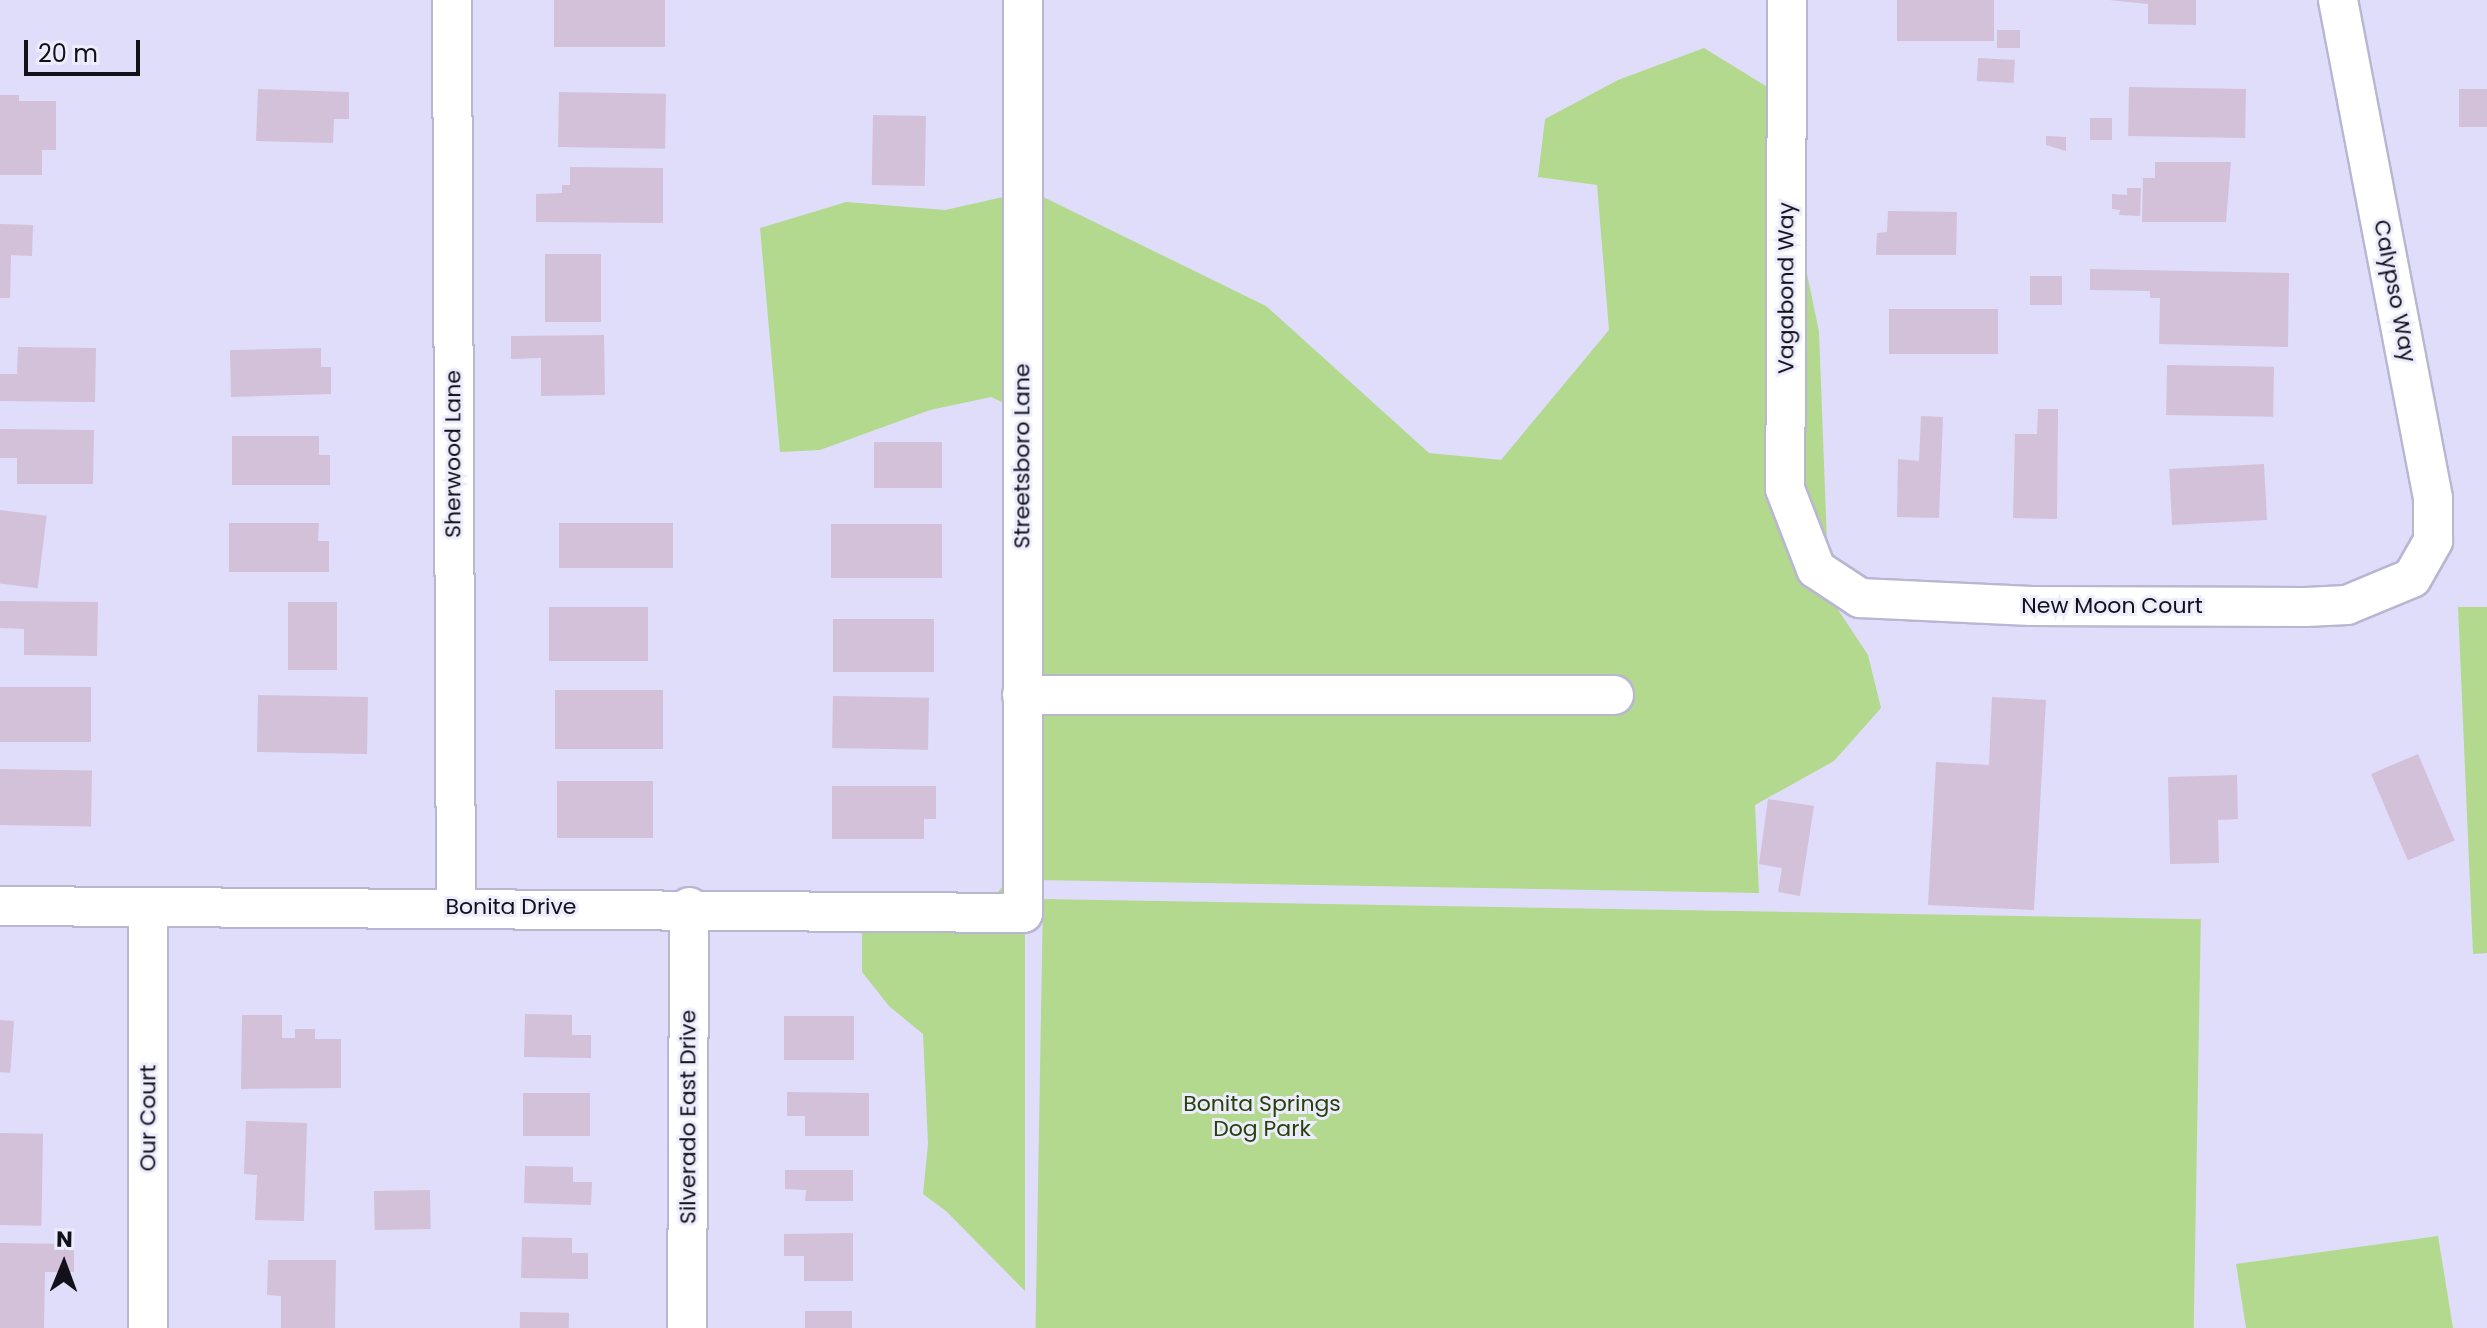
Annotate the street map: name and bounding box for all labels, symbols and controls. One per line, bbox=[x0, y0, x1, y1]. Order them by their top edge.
scale bar bbox=[28, 24, 144, 74]
text: 20 m bbox=[38, 37, 98, 70]
street label: Vagabond Way bbox=[1773, 202, 1799, 374]
street label: Calypso Way bbox=[2368, 217, 2422, 365]
street label: Streetsboro Lane bbox=[1009, 363, 1035, 549]
street label: Sherwood Lane bbox=[440, 370, 466, 538]
street label: New Moon Court bbox=[2021, 593, 2203, 619]
street label: Bonita Drive bbox=[446, 894, 576, 920]
street label: Silverado East Drive bbox=[675, 1010, 701, 1224]
street label: Our Court bbox=[135, 1065, 161, 1171]
park label: Bonita Springs Dog Park bbox=[1183, 1090, 1341, 1142]
north arrow bbox=[24, 1224, 104, 1304]
text: N bbox=[56, 1224, 73, 1255]

